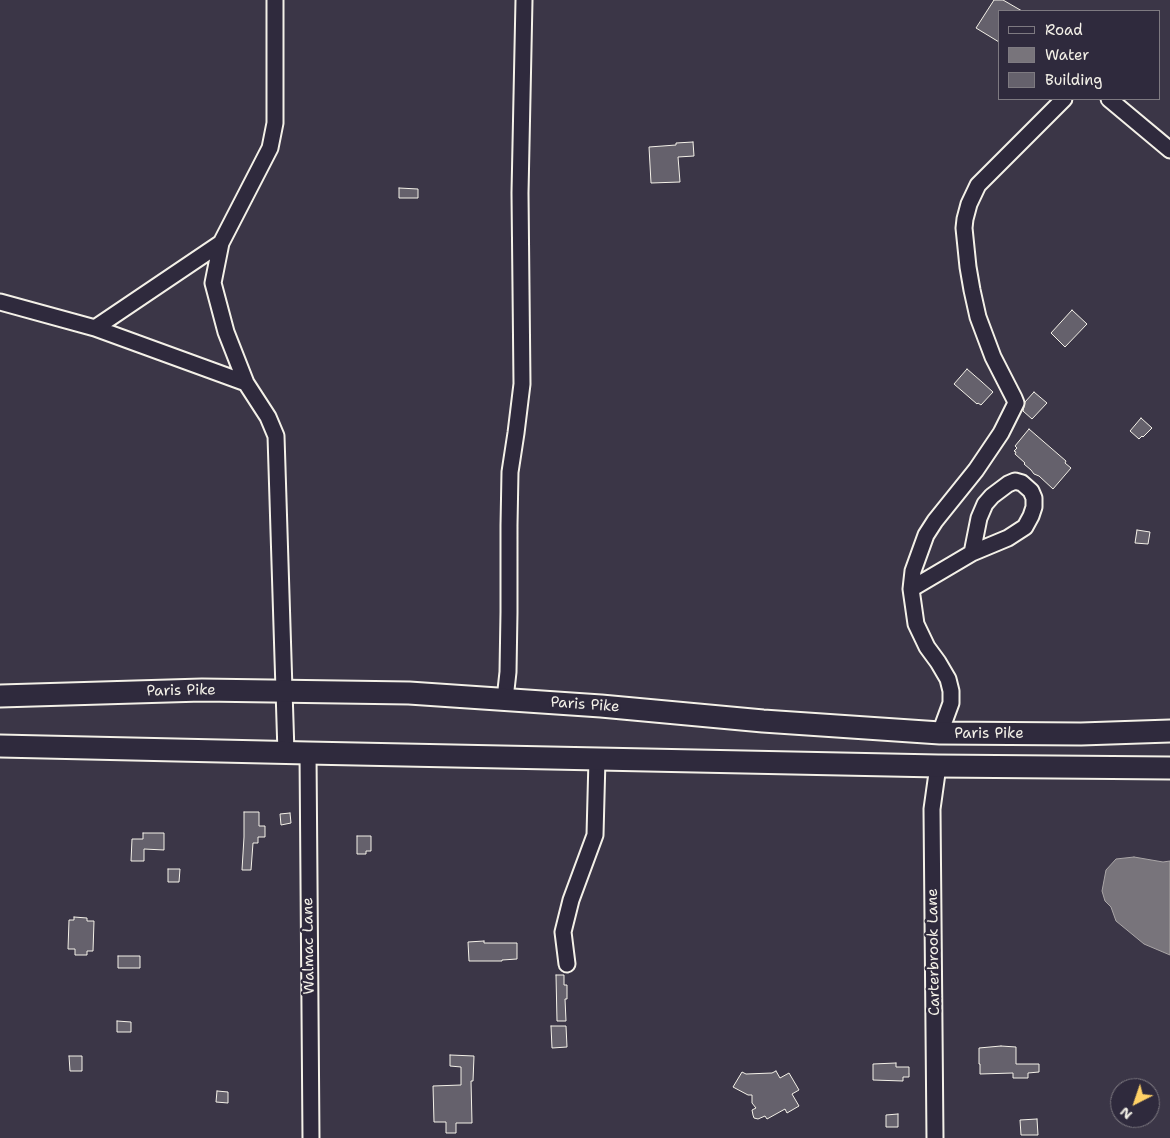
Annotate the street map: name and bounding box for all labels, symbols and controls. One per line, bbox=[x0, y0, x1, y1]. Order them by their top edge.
legend bbox=[998, 10, 1160, 100]
text: Road bbox=[1045, 20, 1083, 40]
text: Water bbox=[1045, 45, 1089, 65]
text: Building bbox=[1045, 70, 1102, 90]
street label: Paris Pike bbox=[146, 681, 216, 701]
street label: Paris Pike bbox=[550, 694, 620, 716]
street label: Paris Pike bbox=[954, 725, 1024, 743]
street label: Carterbrook Lane bbox=[924, 888, 944, 1016]
street label: Walmac Lane bbox=[299, 897, 319, 995]
north arrow bbox=[1110, 1078, 1160, 1128]
text: N bbox=[1116, 1103, 1136, 1124]

